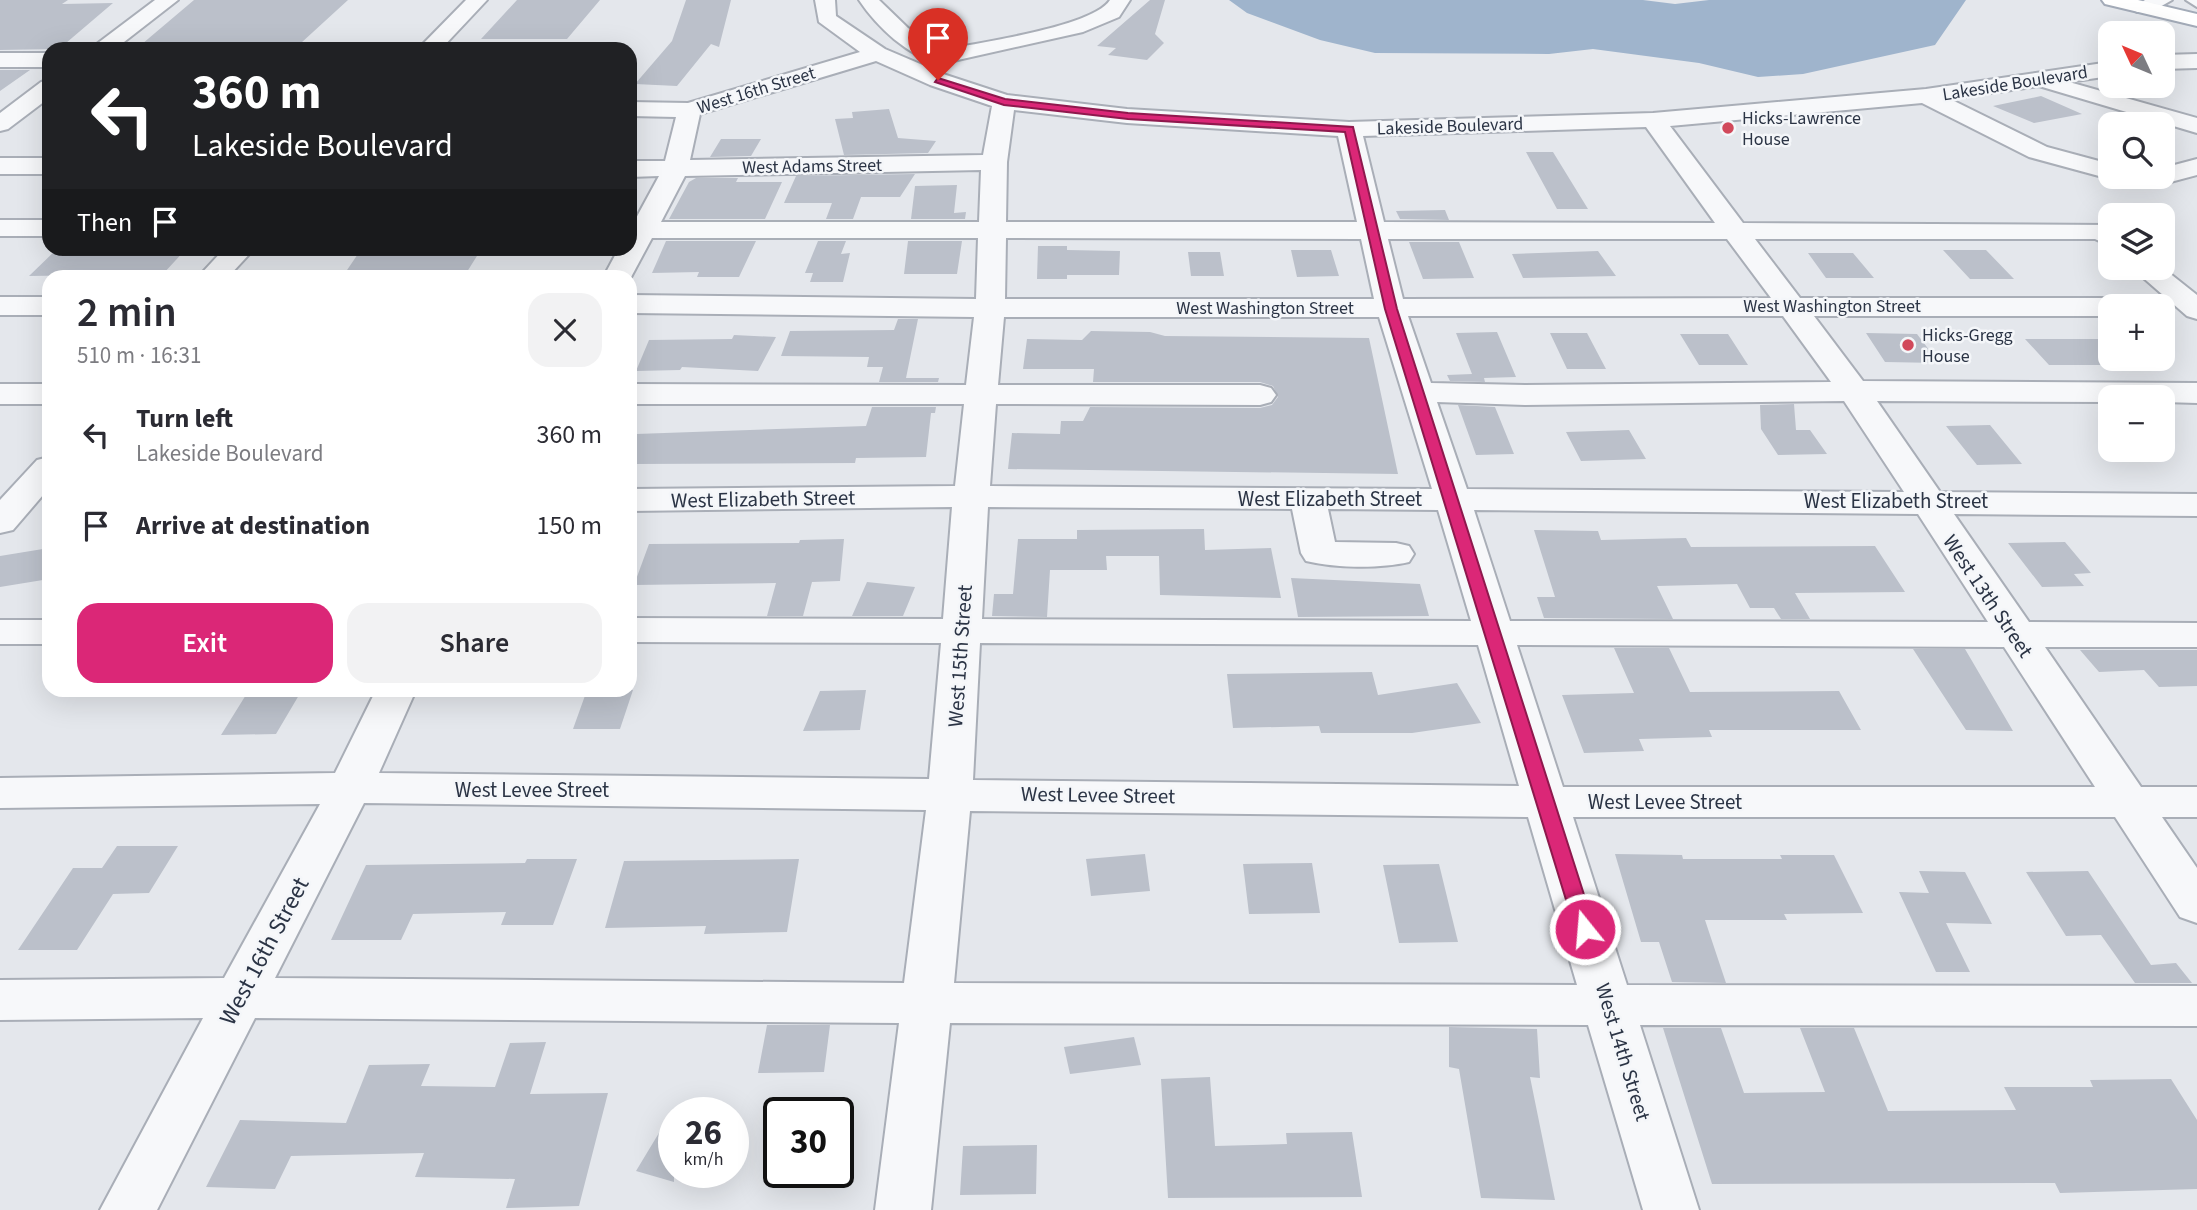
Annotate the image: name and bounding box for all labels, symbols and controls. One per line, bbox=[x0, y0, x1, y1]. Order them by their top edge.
pin bbox=[908, 8, 968, 80]
icon: arrive bbox=[919, 19, 957, 57]
north arrow bbox=[2098, 21, 2175, 98]
map controls bbox=[2098, 21, 2175, 462]
text: 360 m bbox=[192, 58, 321, 128]
street label: Lakeside Boulevard bbox=[1941, 60, 2090, 107]
street label: West 16th Street bbox=[694, 61, 818, 120]
icon: left bbox=[77, 70, 168, 161]
place label: Hicks-Lawrence House bbox=[1742, 106, 1861, 152]
street label: Lakeside Boulevard bbox=[1376, 111, 1524, 142]
button: search bbox=[2098, 112, 2175, 189]
marker: Hicks-Lawrence House bbox=[1720, 120, 1736, 136]
text: Lakeside Boulevard bbox=[192, 123, 453, 169]
street label: West Adams Street bbox=[742, 153, 882, 180]
icon: arrive bbox=[146, 203, 184, 241]
button: layers bbox=[2098, 203, 2175, 280]
text: Then bbox=[77, 204, 132, 241]
text: 2 min bbox=[77, 283, 177, 343]
button: close bbox=[528, 293, 602, 367]
street label: West Washington Street bbox=[1743, 294, 1921, 319]
button: + bbox=[2098, 294, 2175, 371]
street label: West Washington Street bbox=[1176, 296, 1354, 321]
place label: Hicks-Gregg House bbox=[1922, 323, 2013, 369]
marker: Hicks-Gregg House bbox=[1900, 337, 1916, 353]
text: 510 m · 16:31 bbox=[77, 339, 201, 372]
button: − bbox=[2098, 385, 2175, 462]
text: Turn left bbox=[136, 400, 233, 437]
icon: left bbox=[77, 416, 115, 454]
text: 360 m bbox=[536, 416, 602, 453]
text: Lakeside Boulevard bbox=[136, 437, 324, 470]
street label: West Elizabeth Street bbox=[671, 482, 855, 516]
street label: West Elizabeth Street bbox=[1238, 484, 1422, 514]
street label: West Elizabeth Street bbox=[1804, 486, 1988, 516]
icon: arrive bbox=[77, 507, 115, 545]
text: Arrive at destination bbox=[136, 507, 370, 544]
text: 150 m bbox=[536, 507, 602, 544]
street label: West 13th Street bbox=[1936, 528, 2040, 664]
street label: West 15th Street bbox=[940, 584, 980, 728]
button: Exit bbox=[77, 603, 333, 683]
button: Share bbox=[347, 603, 602, 683]
street label: West Levee Street bbox=[455, 775, 609, 805]
street label: West Levee Street bbox=[1021, 779, 1175, 811]
street label: West Levee Street bbox=[1588, 787, 1742, 817]
street label: West 16th Street bbox=[211, 871, 318, 1032]
position arrow bbox=[1548, 892, 1622, 966]
street label: West 14th Street bbox=[1588, 979, 1658, 1125]
speed limit sign: 30 bbox=[763, 1097, 854, 1188]
text: 26 bbox=[685, 1108, 722, 1158]
text: km/h bbox=[684, 1147, 723, 1172]

